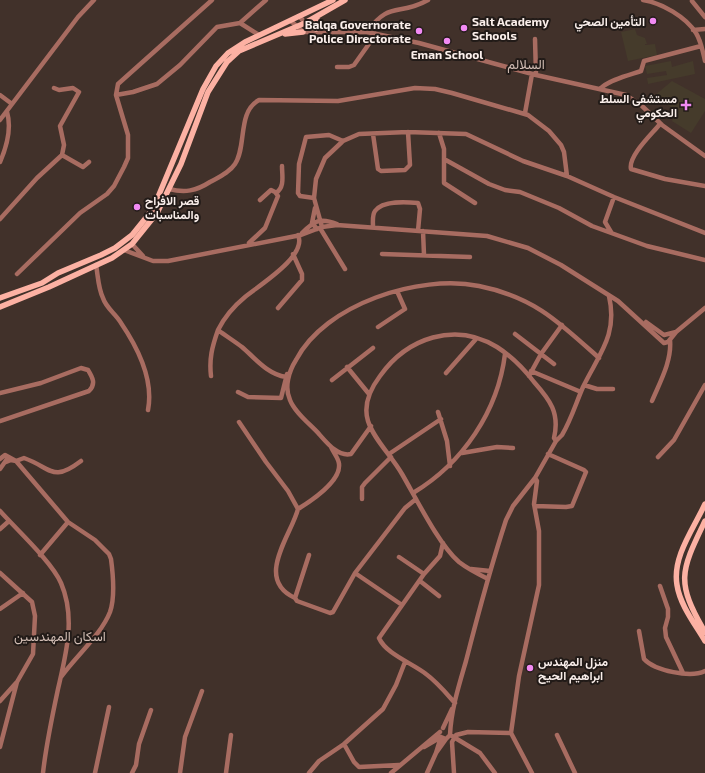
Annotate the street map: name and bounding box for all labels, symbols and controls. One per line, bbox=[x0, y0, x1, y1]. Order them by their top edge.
place label: Salt Academy Schools bbox=[472, 14, 549, 42]
place label: التأمين الصحي bbox=[575, 14, 645, 32]
marker: التأمين الصحي bbox=[648, 16, 658, 26]
place label: Balqa Governorate Police Directorate bbox=[305, 17, 411, 45]
marker: Salt Academy Schools bbox=[459, 23, 469, 33]
marker: Balqa Governorate Police Directorate bbox=[414, 26, 424, 36]
marker: Eman School bbox=[442, 36, 452, 46]
place label: Eman School bbox=[411, 47, 483, 61]
district label: السلالم bbox=[507, 56, 545, 73]
place label: مستشفى السلط الحكومي bbox=[600, 91, 677, 123]
marker: مستشفى السلط الحكومي bbox=[680, 99, 692, 111]
place label: قصر الافراح والمناسبات bbox=[145, 193, 200, 223]
marker: قصر الافراح والمناسبات bbox=[132, 202, 142, 212]
district label: اسكان المهندسين bbox=[14, 628, 106, 645]
place label: منزل المهندس ابراهيم الحيح bbox=[538, 654, 609, 684]
marker: منزل المهندس ابراهيم الحيح bbox=[525, 663, 535, 673]

